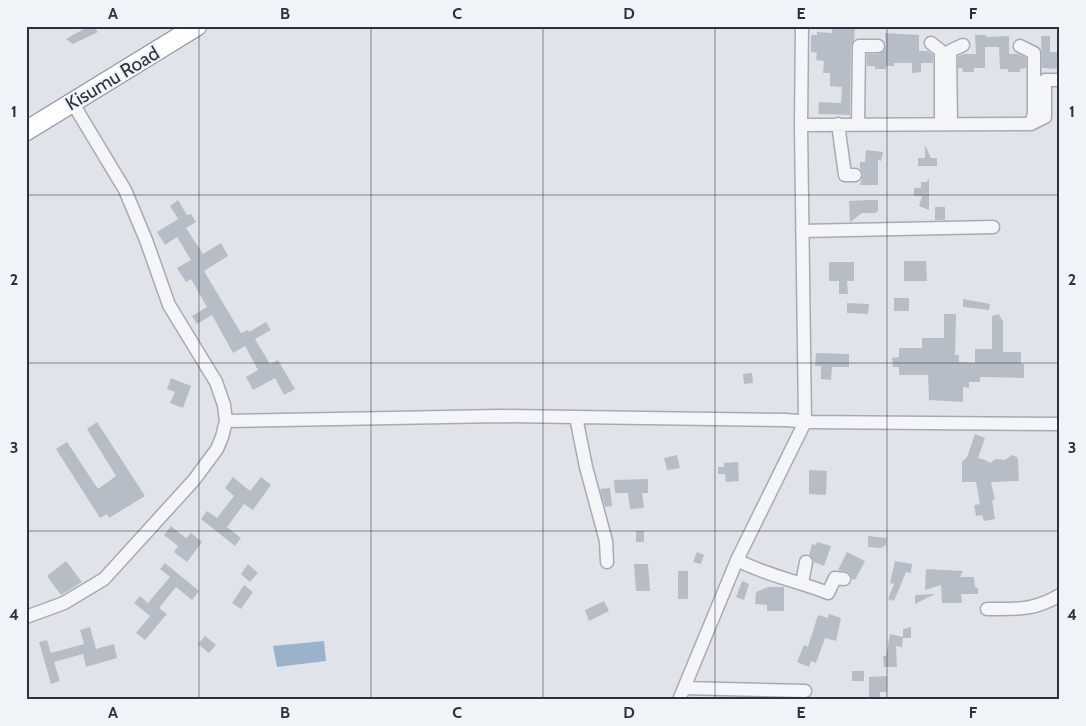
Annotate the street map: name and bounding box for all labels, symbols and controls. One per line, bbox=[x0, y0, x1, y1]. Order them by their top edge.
text: A bbox=[108, 4, 118, 23]
text: B bbox=[280, 4, 290, 23]
text: C bbox=[452, 4, 462, 23]
text: D bbox=[623, 4, 635, 23]
text: E bbox=[796, 4, 806, 23]
text: F bbox=[969, 4, 978, 23]
street label: Kisumu Road bbox=[61, 41, 163, 115]
text: 1 bbox=[11, 102, 17, 121]
text: 1 bbox=[1069, 102, 1075, 121]
text: 2 bbox=[10, 270, 18, 289]
text: 2 bbox=[1068, 270, 1076, 289]
text: 3 bbox=[10, 438, 18, 457]
text: 3 bbox=[1068, 438, 1076, 457]
text: 4 bbox=[9, 605, 19, 624]
text: 4 bbox=[1067, 605, 1077, 624]
text: A bbox=[108, 703, 118, 722]
text: B bbox=[280, 703, 290, 722]
text: C bbox=[452, 703, 462, 722]
text: D bbox=[623, 703, 635, 722]
text: E bbox=[796, 703, 806, 722]
text: F bbox=[969, 703, 978, 722]

